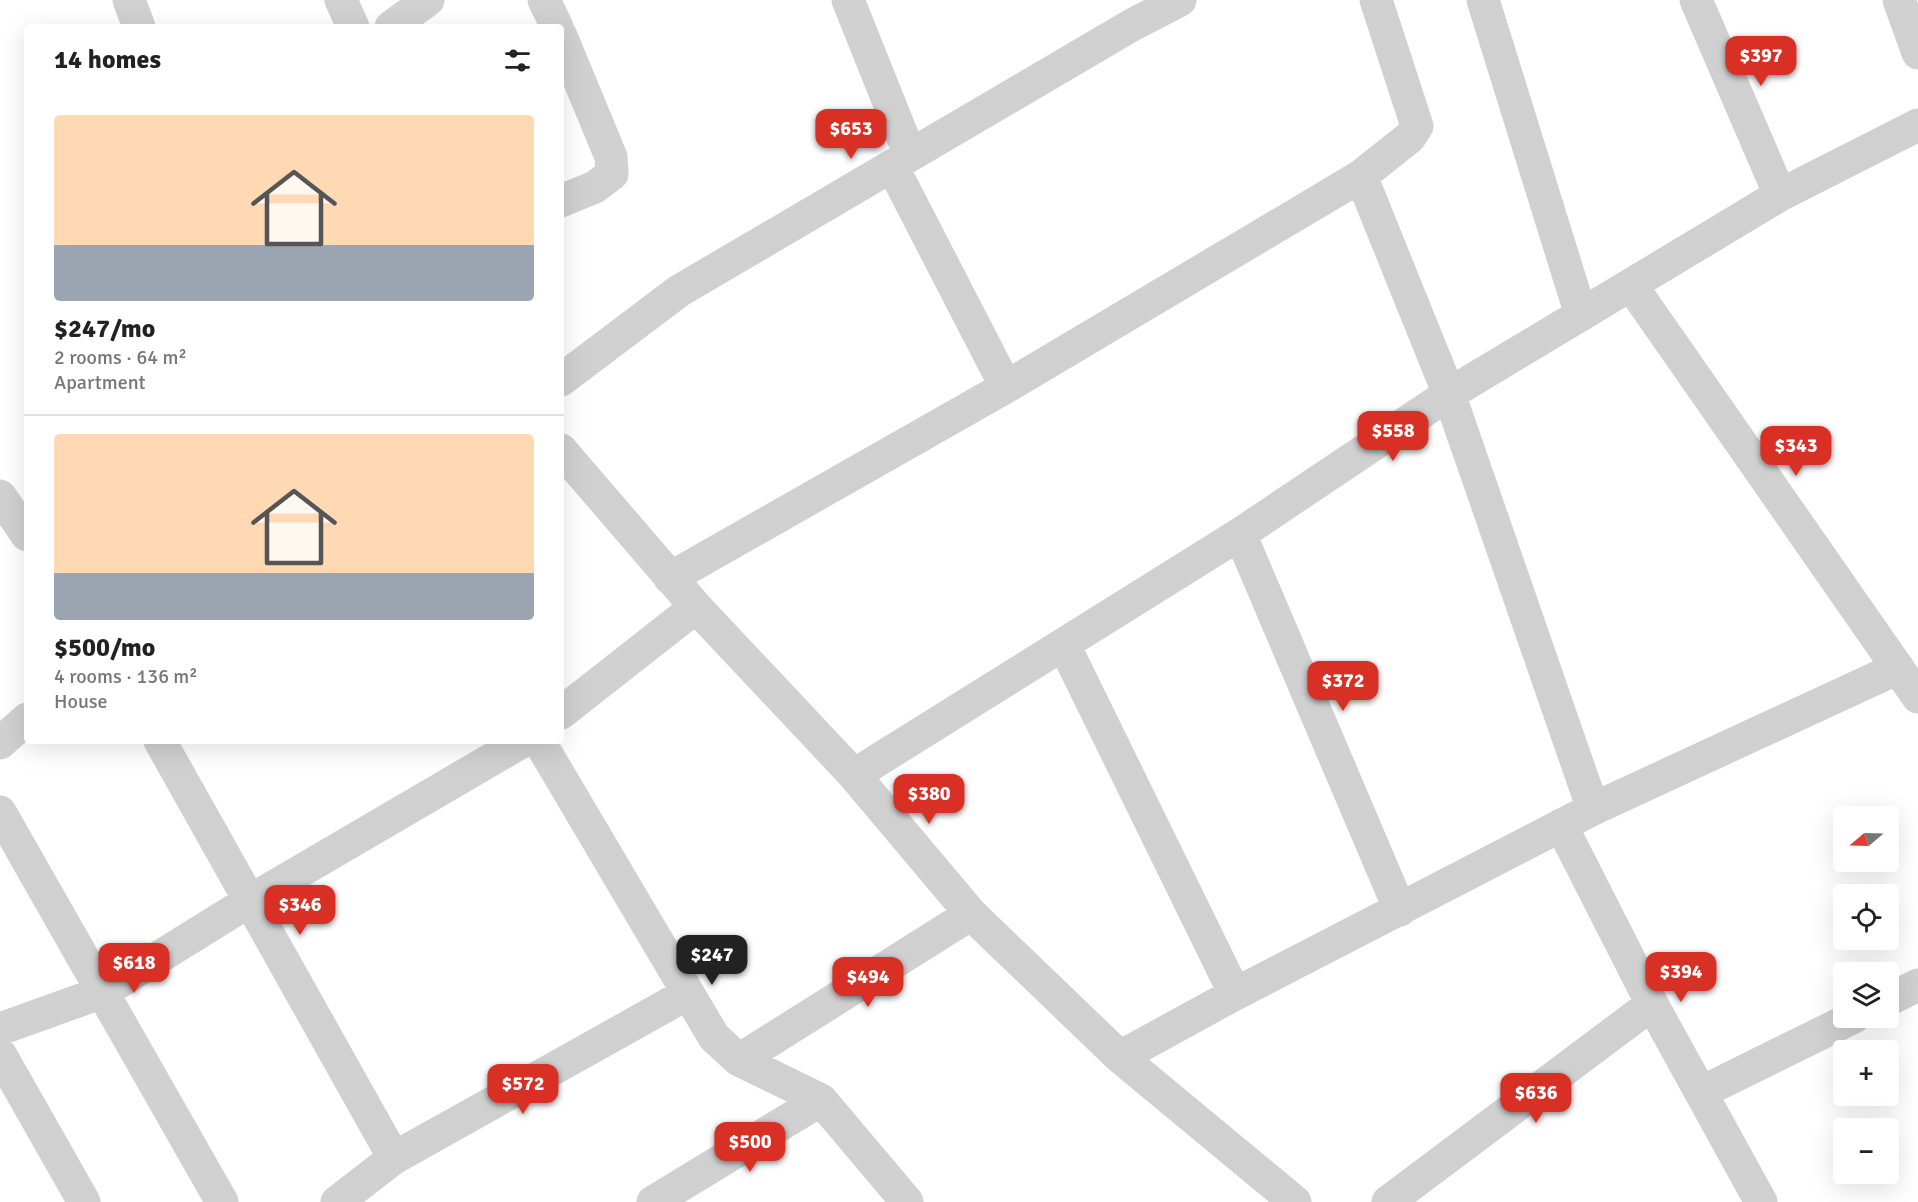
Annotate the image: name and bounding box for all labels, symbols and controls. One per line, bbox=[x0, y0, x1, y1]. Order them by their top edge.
pin: $397 bbox=[1725, 36, 1797, 87]
text: $397 bbox=[1739, 43, 1783, 68]
text: 14 homes bbox=[54, 44, 161, 76]
icon: filters bbox=[501, 44, 534, 77]
pin: $653 bbox=[815, 109, 887, 160]
text: $653 bbox=[829, 116, 873, 141]
icon: home bbox=[240, 154, 348, 262]
text: $247/mo bbox=[54, 313, 155, 345]
text: 2 rooms · 64 m² bbox=[54, 345, 187, 370]
text: Apartment bbox=[54, 370, 146, 395]
pin: $558 bbox=[1357, 411, 1429, 462]
text: $558 bbox=[1371, 418, 1415, 443]
pin: $343 bbox=[1760, 426, 1832, 477]
text: $343 bbox=[1774, 433, 1818, 458]
icon: home bbox=[240, 473, 348, 581]
text: $500/mo bbox=[54, 632, 155, 664]
pin: $372 bbox=[1307, 661, 1379, 712]
text: 4 rooms · 136 m² bbox=[54, 664, 198, 689]
text: $372 bbox=[1321, 668, 1365, 693]
text: House bbox=[54, 689, 108, 714]
pin: $380 bbox=[893, 774, 965, 825]
text: $380 bbox=[907, 781, 951, 806]
north arrow bbox=[1833, 806, 1899, 872]
map controls bbox=[1833, 806, 1899, 1184]
button: locate bbox=[1833, 884, 1899, 950]
pin: $346 bbox=[264, 885, 336, 936]
text: $346 bbox=[278, 892, 322, 917]
pin: $247 bbox=[676, 935, 748, 986]
text: $247 bbox=[690, 942, 734, 967]
pin: $618 bbox=[98, 943, 170, 994]
text: $618 bbox=[112, 950, 156, 975]
pin: $394 bbox=[1645, 952, 1717, 1003]
pin: $494 bbox=[832, 957, 904, 1008]
text: $394 bbox=[1659, 959, 1703, 984]
button: layers bbox=[1833, 962, 1899, 1028]
text: $494 bbox=[846, 964, 890, 989]
button: + bbox=[1833, 1040, 1899, 1106]
pin: $572 bbox=[487, 1064, 559, 1115]
text: $572 bbox=[501, 1071, 545, 1096]
pin: $636 bbox=[1500, 1073, 1572, 1124]
text: $636 bbox=[1514, 1080, 1558, 1105]
button: − bbox=[1833, 1118, 1899, 1184]
pin: $500 bbox=[714, 1122, 786, 1173]
text: $500 bbox=[728, 1129, 772, 1154]

